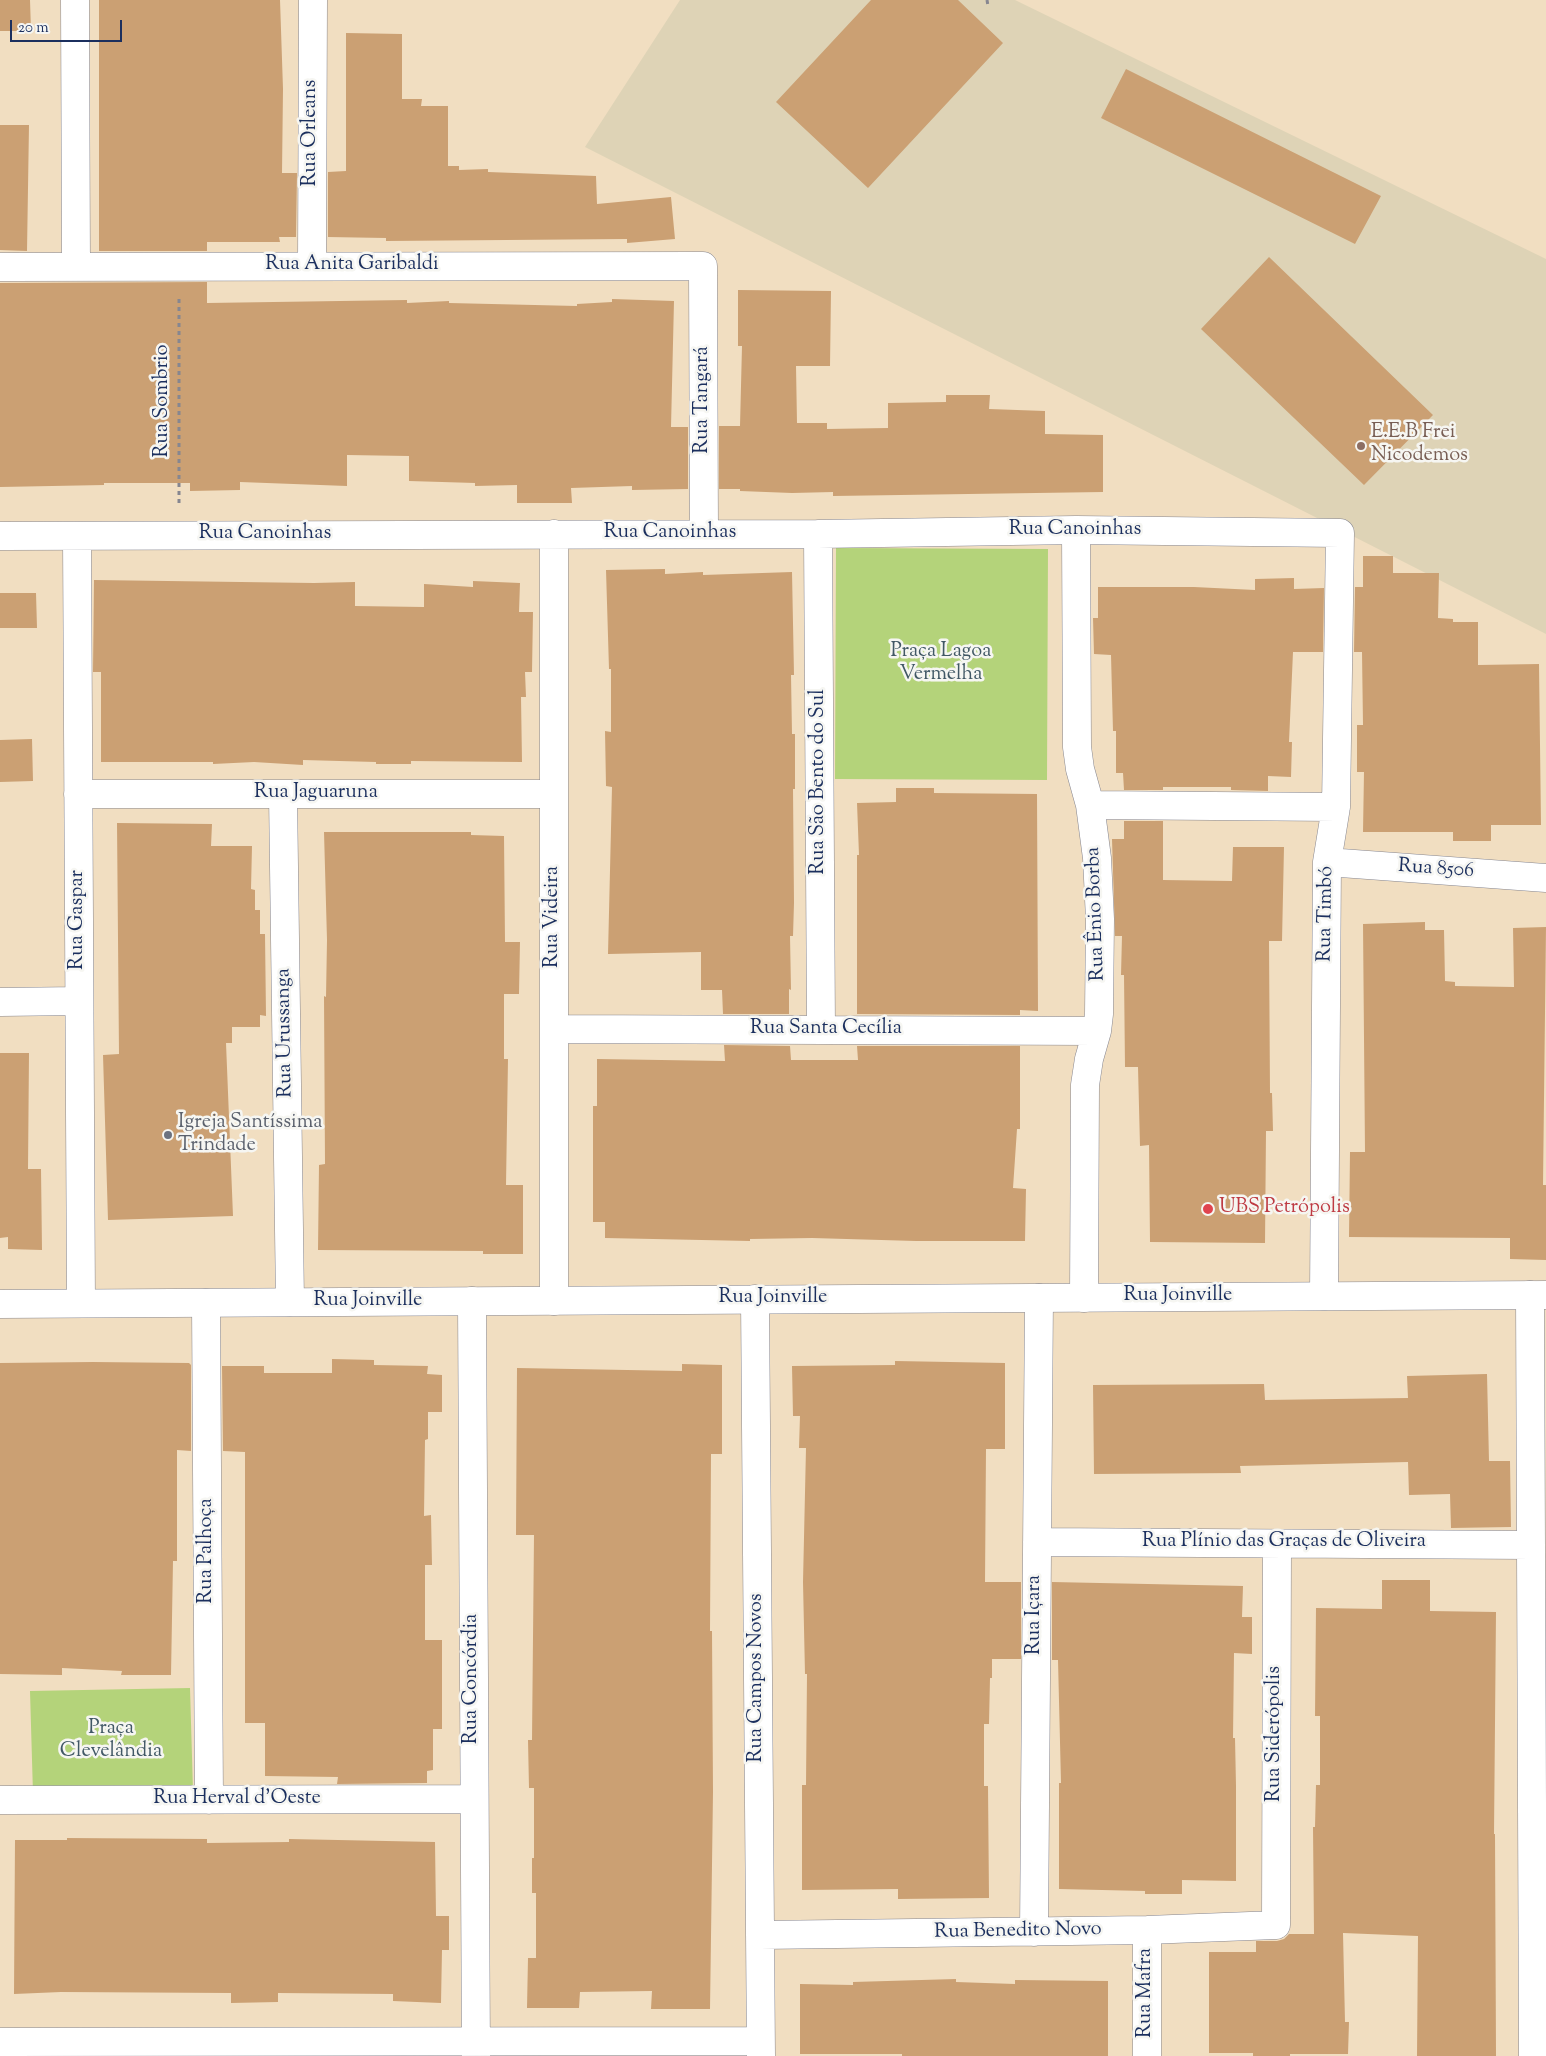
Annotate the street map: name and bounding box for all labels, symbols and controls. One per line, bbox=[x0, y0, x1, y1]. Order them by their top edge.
scale bar bbox=[12, 10, 125, 42]
text: 20 m bbox=[18, 18, 49, 39]
street label: Rua Orleans bbox=[300, 80, 324, 186]
street label: Rua Anita Garibaldi bbox=[265, 254, 439, 278]
street label: Rua Sombrio bbox=[152, 345, 176, 457]
street label: Rua Tangará bbox=[692, 346, 716, 454]
place label: E.E.B Frei Nicodemos bbox=[1371, 422, 1468, 469]
marker: E.E.B Frei Nicodemos bbox=[1355, 440, 1367, 452]
street label: Rua Canoinhas bbox=[1009, 519, 1141, 543]
street label: Rua Canoinhas bbox=[604, 522, 736, 546]
street label: Rua Canoinhas bbox=[199, 523, 331, 547]
park label: Praça Lagoa Vermelha bbox=[891, 641, 991, 688]
street label: Rua São Bento do Sul bbox=[808, 689, 832, 875]
street label: Rua Jaguaruna bbox=[254, 782, 378, 806]
street label: Rua Ênio Borba bbox=[1083, 846, 1111, 982]
street label: Rua 8506 bbox=[1397, 855, 1475, 885]
street label: Rua Videira bbox=[542, 866, 566, 968]
street label: Rua Timbó bbox=[1314, 866, 1340, 962]
street label: Rua Gaspar bbox=[67, 870, 91, 970]
street label: Rua Urussanga bbox=[273, 968, 299, 1098]
street label: Rua Santa Cecília bbox=[750, 1018, 902, 1042]
place label: Igreja Santíssima Trindade bbox=[178, 1112, 322, 1159]
marker: Igreja Santíssima Trindade bbox=[162, 1129, 174, 1141]
place label: UBS Petrópolis bbox=[1219, 1197, 1350, 1221]
marker: UBS Petrópolis bbox=[1201, 1202, 1215, 1216]
street label: Rua Joinville bbox=[1124, 1285, 1232, 1309]
street label: Rua Joinville bbox=[719, 1287, 827, 1311]
street label: Rua Joinville bbox=[314, 1290, 422, 1314]
street label: Rua Palhoça bbox=[196, 1498, 220, 1604]
street label: Rua Plínio das Graças de Oliveira bbox=[1142, 1531, 1426, 1555]
street label: Rua Içara bbox=[1024, 1575, 1048, 1655]
street label: Rua Campos Novos bbox=[746, 1593, 770, 1763]
street label: Rua Concórdia bbox=[461, 1614, 485, 1744]
street label: Rua Siderópolis bbox=[1264, 1666, 1288, 1802]
park label: Praça Clevelândia bbox=[60, 1718, 162, 1765]
street label: Rua Herval d'Oeste bbox=[153, 1788, 321, 1812]
street label: Rua Benedito Novo bbox=[934, 1919, 1102, 1945]
street label: Rua Mafra bbox=[1135, 1948, 1159, 2038]

